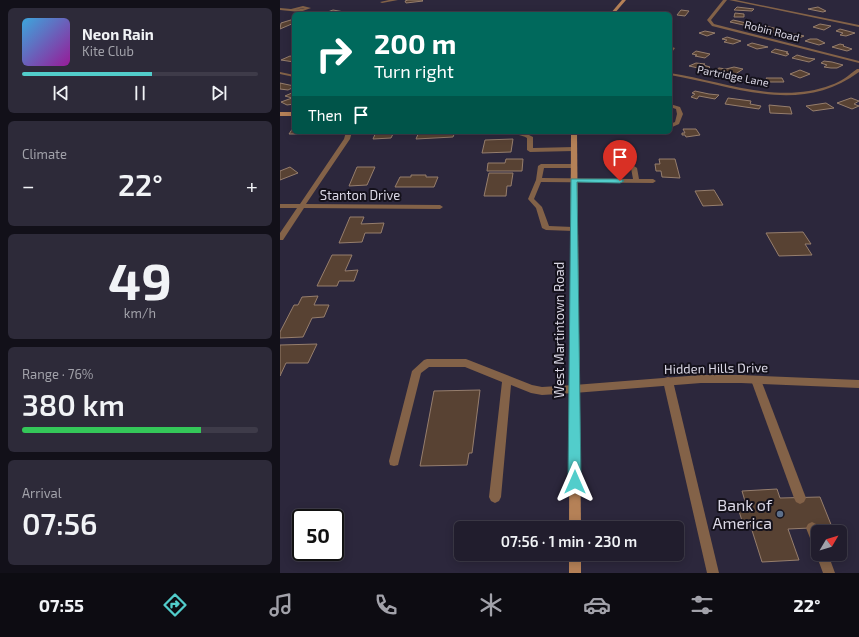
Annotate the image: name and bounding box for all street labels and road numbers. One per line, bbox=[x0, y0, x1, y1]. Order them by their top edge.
street label: Robin Road bbox=[743, 17, 801, 44]
street label: Partridge Lane bbox=[696, 62, 770, 89]
street label: Stanton Drive bbox=[320, 187, 400, 203]
street label: West Martintown Road bbox=[551, 262, 567, 398]
street label: Hidden Hills Drive bbox=[664, 359, 768, 377]

